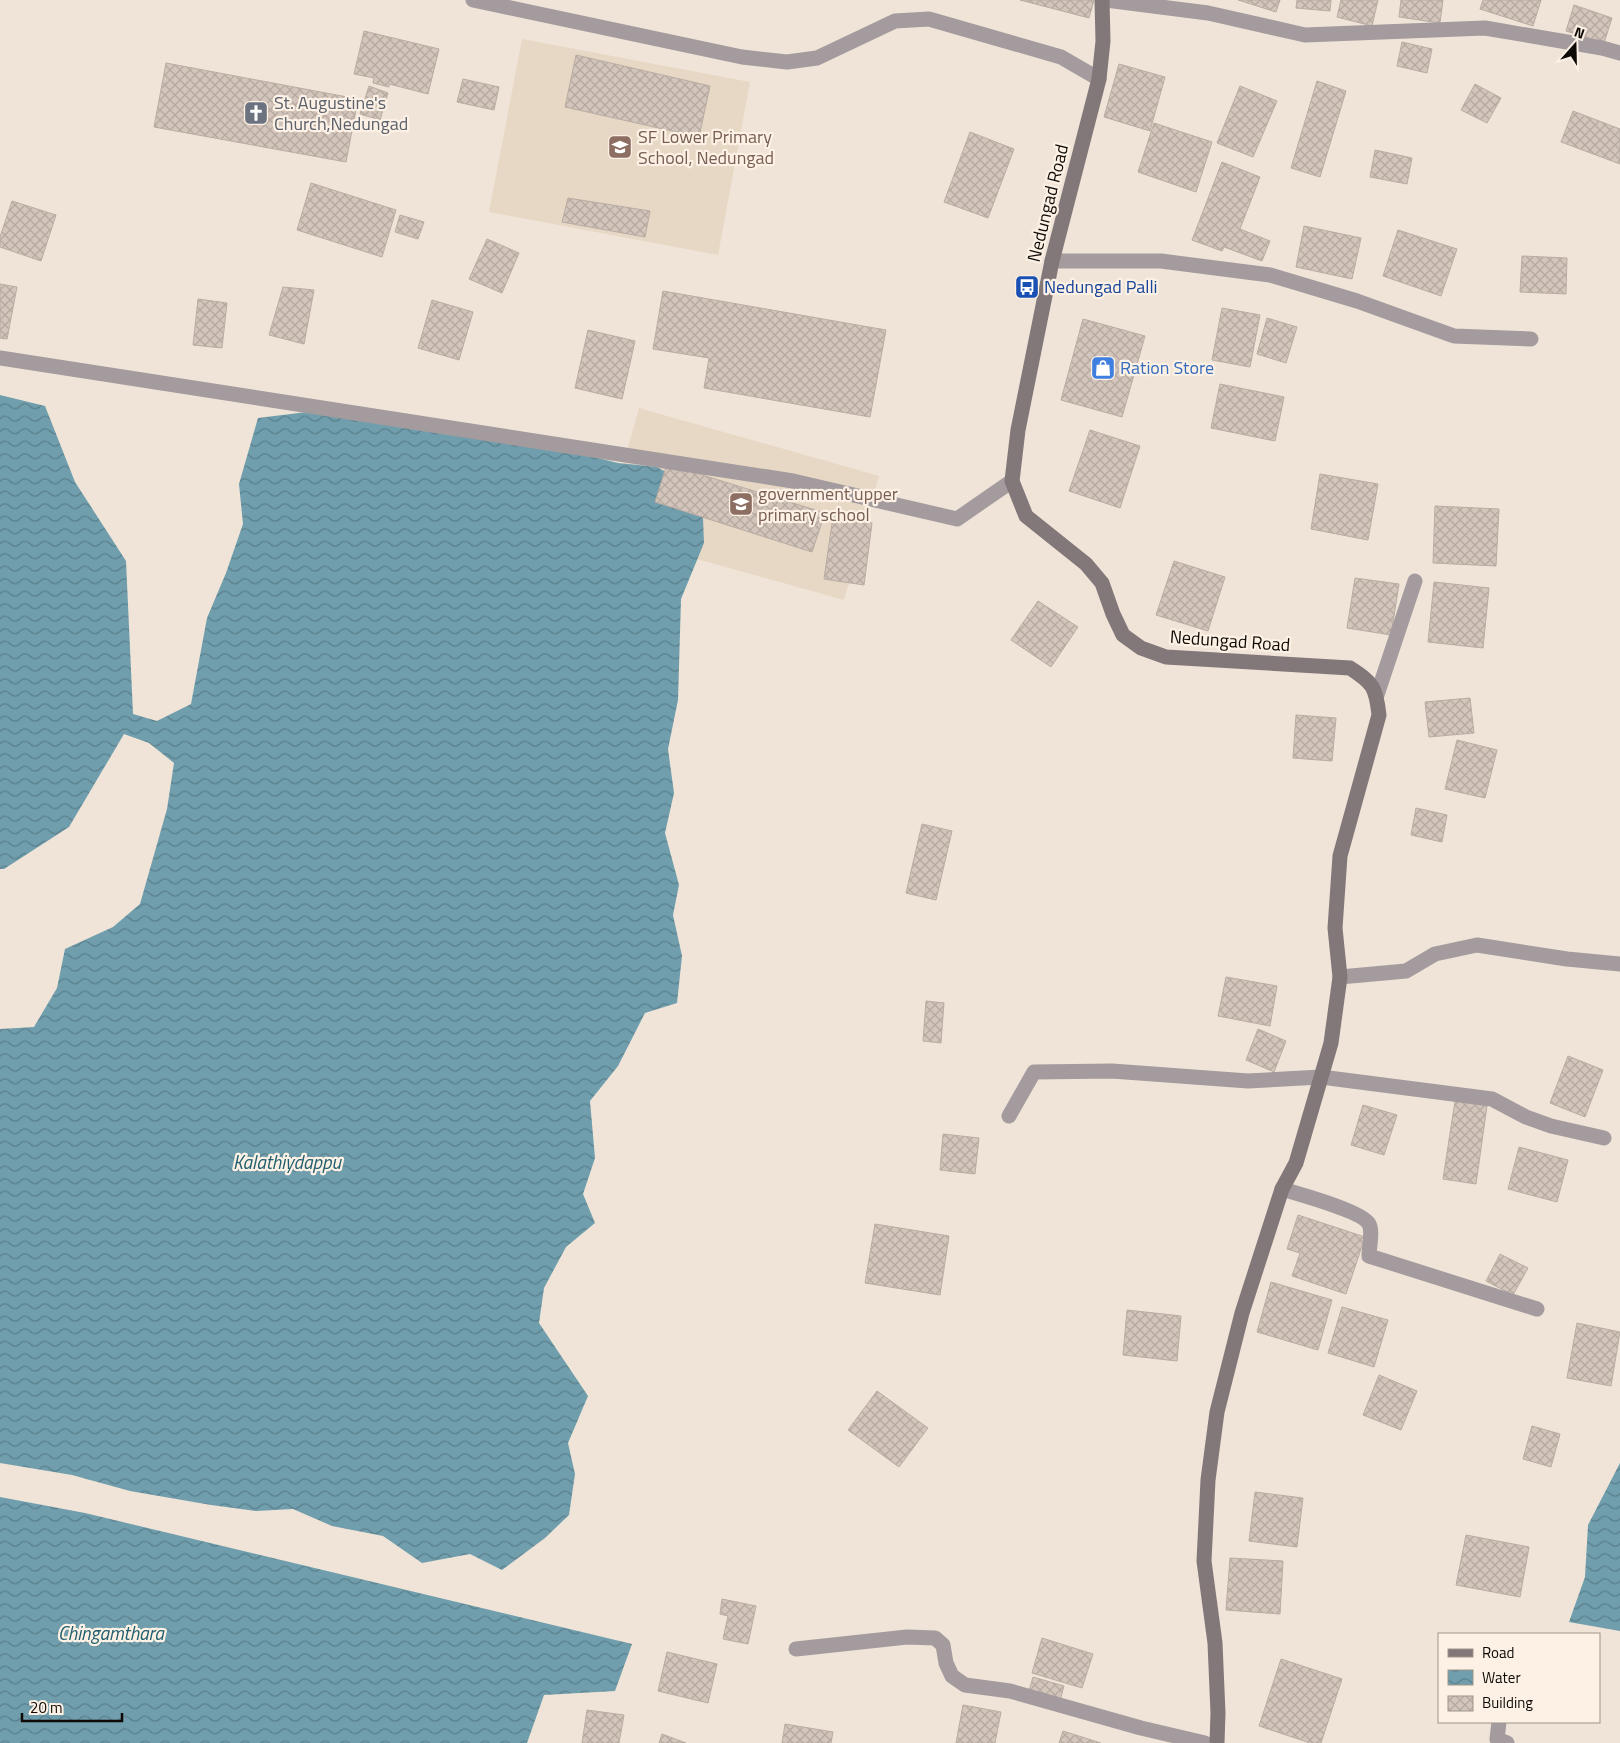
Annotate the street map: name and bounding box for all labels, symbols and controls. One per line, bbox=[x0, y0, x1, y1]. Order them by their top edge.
north arrow bbox=[1550, 20, 1600, 70]
text: N bbox=[1571, 21, 1588, 44]
place label: St. Augustine's Church,Nedungad bbox=[274, 89, 408, 137]
church icon: St. Augustine's Church,Nedungad bbox=[243, 100, 269, 126]
place label: SF Lower Primary School, Nedungad bbox=[638, 123, 774, 171]
school or university icon: SF Lower Primary School, Nedungad bbox=[607, 134, 633, 160]
street label: Nedungad Road bbox=[1020, 141, 1075, 265]
place label: Nedungad Palli bbox=[1044, 273, 1158, 300]
bus stop icon: Nedungad Palli bbox=[1014, 274, 1040, 300]
place label: Ration Store bbox=[1120, 354, 1214, 381]
shop icon: Ration Store bbox=[1090, 355, 1116, 381]
place label: government upper primary school bbox=[758, 480, 898, 528]
school or university icon: government upper primary school bbox=[728, 491, 754, 517]
street label: Nedungad Road bbox=[1169, 623, 1291, 658]
water label: Kalathiydappu bbox=[233, 1147, 342, 1176]
water label: Chingamthara bbox=[58, 1618, 165, 1647]
legend bbox=[1438, 1633, 1600, 1723]
text: Road bbox=[1482, 1641, 1514, 1664]
text: Water bbox=[1482, 1666, 1521, 1689]
scale bar bbox=[22, 1690, 122, 1722]
text: Building bbox=[1482, 1691, 1533, 1714]
text: 20 m bbox=[30, 1696, 63, 1719]

